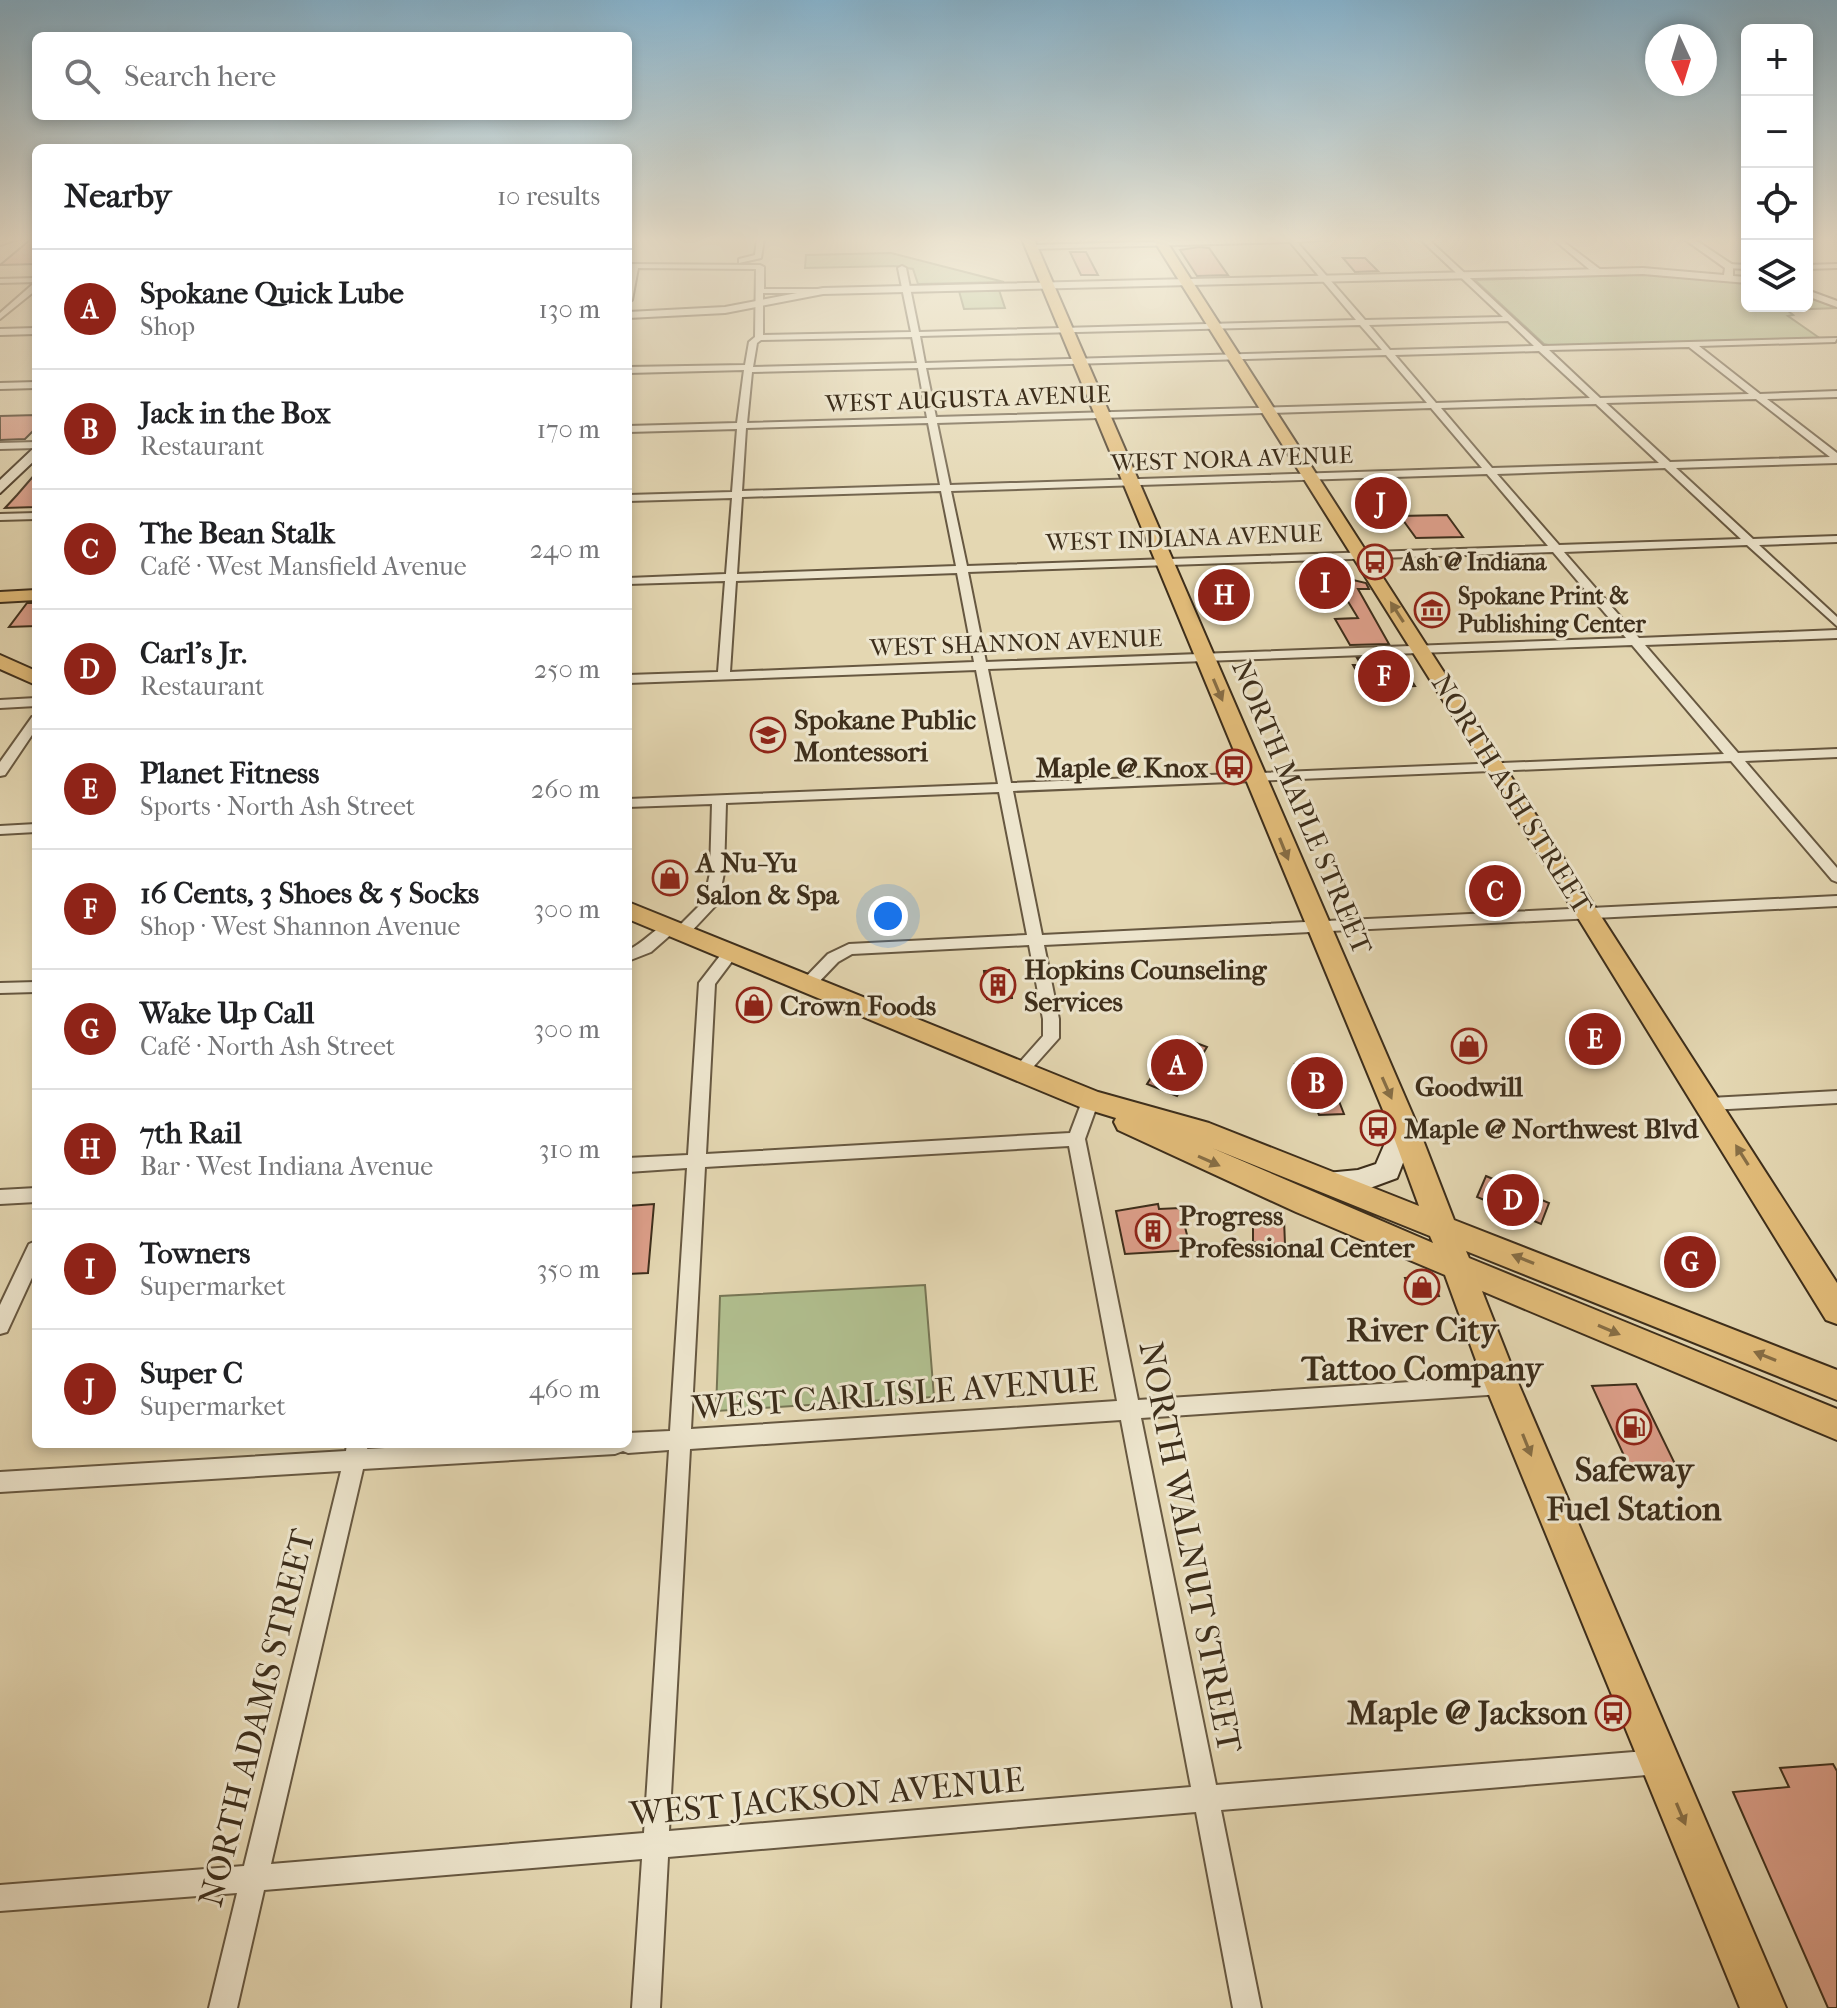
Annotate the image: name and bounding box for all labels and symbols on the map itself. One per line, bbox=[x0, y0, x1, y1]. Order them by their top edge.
north arrow bbox=[1645, 24, 1717, 96]
street label: WEST AUGUSTA AVENUE bbox=[824, 380, 1111, 418]
street label: WEST NORA AVENUE bbox=[1109, 441, 1354, 477]
pin: J bbox=[1355, 473, 1407, 533]
street label: WEST INDIANA AVENUE bbox=[1044, 519, 1323, 557]
bus stop icon: Ash @ Indiana bbox=[1356, 543, 1394, 581]
place label: Ash @ Indiana bbox=[1399, 548, 1547, 576]
pin: I bbox=[1299, 553, 1351, 613]
pin: H bbox=[1198, 565, 1250, 625]
place label: Spokane Print & Publishing Center bbox=[1458, 582, 1646, 638]
museum icon: Spokane Print & Publishing Center bbox=[1413, 591, 1451, 629]
one-way arrow bbox=[1389, 602, 1404, 623]
street label: WEST SHANNON AVENUE bbox=[868, 624, 1163, 662]
pin: F bbox=[1358, 646, 1410, 706]
street label: NORTH MAPLE STREET bbox=[1225, 655, 1379, 960]
street label: NORTH ASH STREET bbox=[1425, 668, 1600, 921]
one-way arrow bbox=[1212, 678, 1225, 702]
place label: Spokane Public Montessori bbox=[794, 703, 976, 768]
school or university icon: Spokane Public Montessori bbox=[749, 716, 787, 754]
bus stop icon: Maple @ Knox bbox=[1215, 748, 1253, 786]
place label: Maple @ Knox bbox=[1036, 751, 1208, 784]
one-way arrow bbox=[1277, 837, 1290, 861]
place label: A Nu-Yu Salon & Spa bbox=[694, 846, 840, 911]
shop icon: A Nu-Yu Salon & Spa bbox=[651, 859, 689, 897]
pin: C bbox=[1469, 861, 1521, 921]
your location bbox=[868, 896, 908, 936]
place label: Hopkins Counseling Services bbox=[1024, 953, 1267, 1018]
building icon: Hopkins Counseling Services bbox=[979, 966, 1017, 1004]
shop icon: Crown Foods bbox=[735, 986, 773, 1024]
place label: Crown Foods bbox=[780, 989, 936, 1022]
pin: E bbox=[1569, 1009, 1621, 1069]
shop icon: Goodwill bbox=[1450, 1027, 1488, 1065]
pin: A bbox=[1151, 1035, 1203, 1095]
pin: B bbox=[1291, 1053, 1343, 1113]
place label: Goodwill bbox=[1415, 1070, 1523, 1103]
one-way arrow bbox=[1380, 1076, 1394, 1099]
bus stop icon: Maple @ Northwest Blvd bbox=[1359, 1109, 1397, 1147]
place label: Maple @ Northwest Blvd bbox=[1404, 1112, 1699, 1145]
one-way arrow bbox=[1735, 1144, 1749, 1166]
one-way arrow bbox=[1198, 1155, 1221, 1168]
pin: D bbox=[1487, 1170, 1539, 1230]
place label: Progress Professional Center bbox=[1179, 1199, 1416, 1264]
building icon: Progress Professional Center bbox=[1134, 1212, 1172, 1250]
pin: G bbox=[1664, 1232, 1716, 1292]
one-way arrow bbox=[1511, 1252, 1535, 1265]
shop icon: River City Tattoo Company bbox=[1403, 1268, 1441, 1306]
place label: River City Tattoo Company bbox=[1300, 1310, 1544, 1389]
one-way arrow bbox=[1597, 1323, 1621, 1336]
street label: NORTH WALNUT STREET bbox=[1130, 1338, 1250, 1757]
one-way arrow bbox=[1753, 1349, 1777, 1362]
street label: WEST CARLISLE AVENUE bbox=[690, 1360, 1099, 1428]
fuel station icon: Safeway Fuel Station bbox=[1615, 1408, 1653, 1446]
one-way arrow bbox=[1521, 1433, 1534, 1457]
place label: Safeway Fuel Station bbox=[1547, 1450, 1722, 1529]
street label: NORTH ADAMS STREET bbox=[191, 1524, 324, 1911]
place label: Maple @ Jackson bbox=[1347, 1693, 1587, 1733]
bus stop icon: Maple @ Jackson bbox=[1594, 1694, 1632, 1732]
street label: WEST JACKSON AVENUE bbox=[627, 1760, 1026, 1834]
one-way arrow bbox=[1674, 1802, 1687, 1826]

